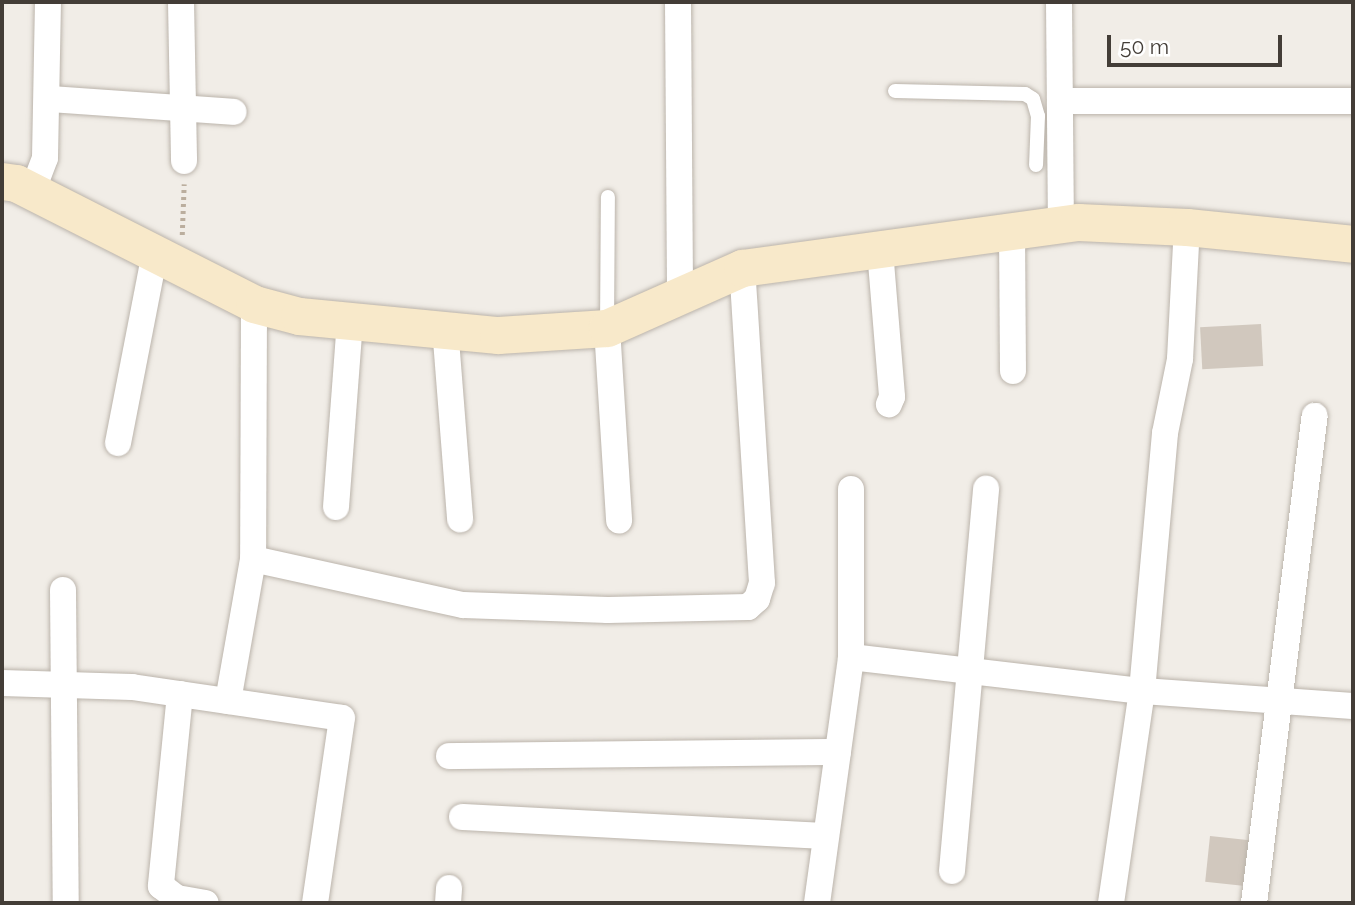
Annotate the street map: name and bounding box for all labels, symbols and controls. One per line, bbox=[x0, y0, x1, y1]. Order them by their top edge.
scale bar bbox=[1110, 21, 1285, 65]
text: 50 m bbox=[1120, 34, 1169, 59]

